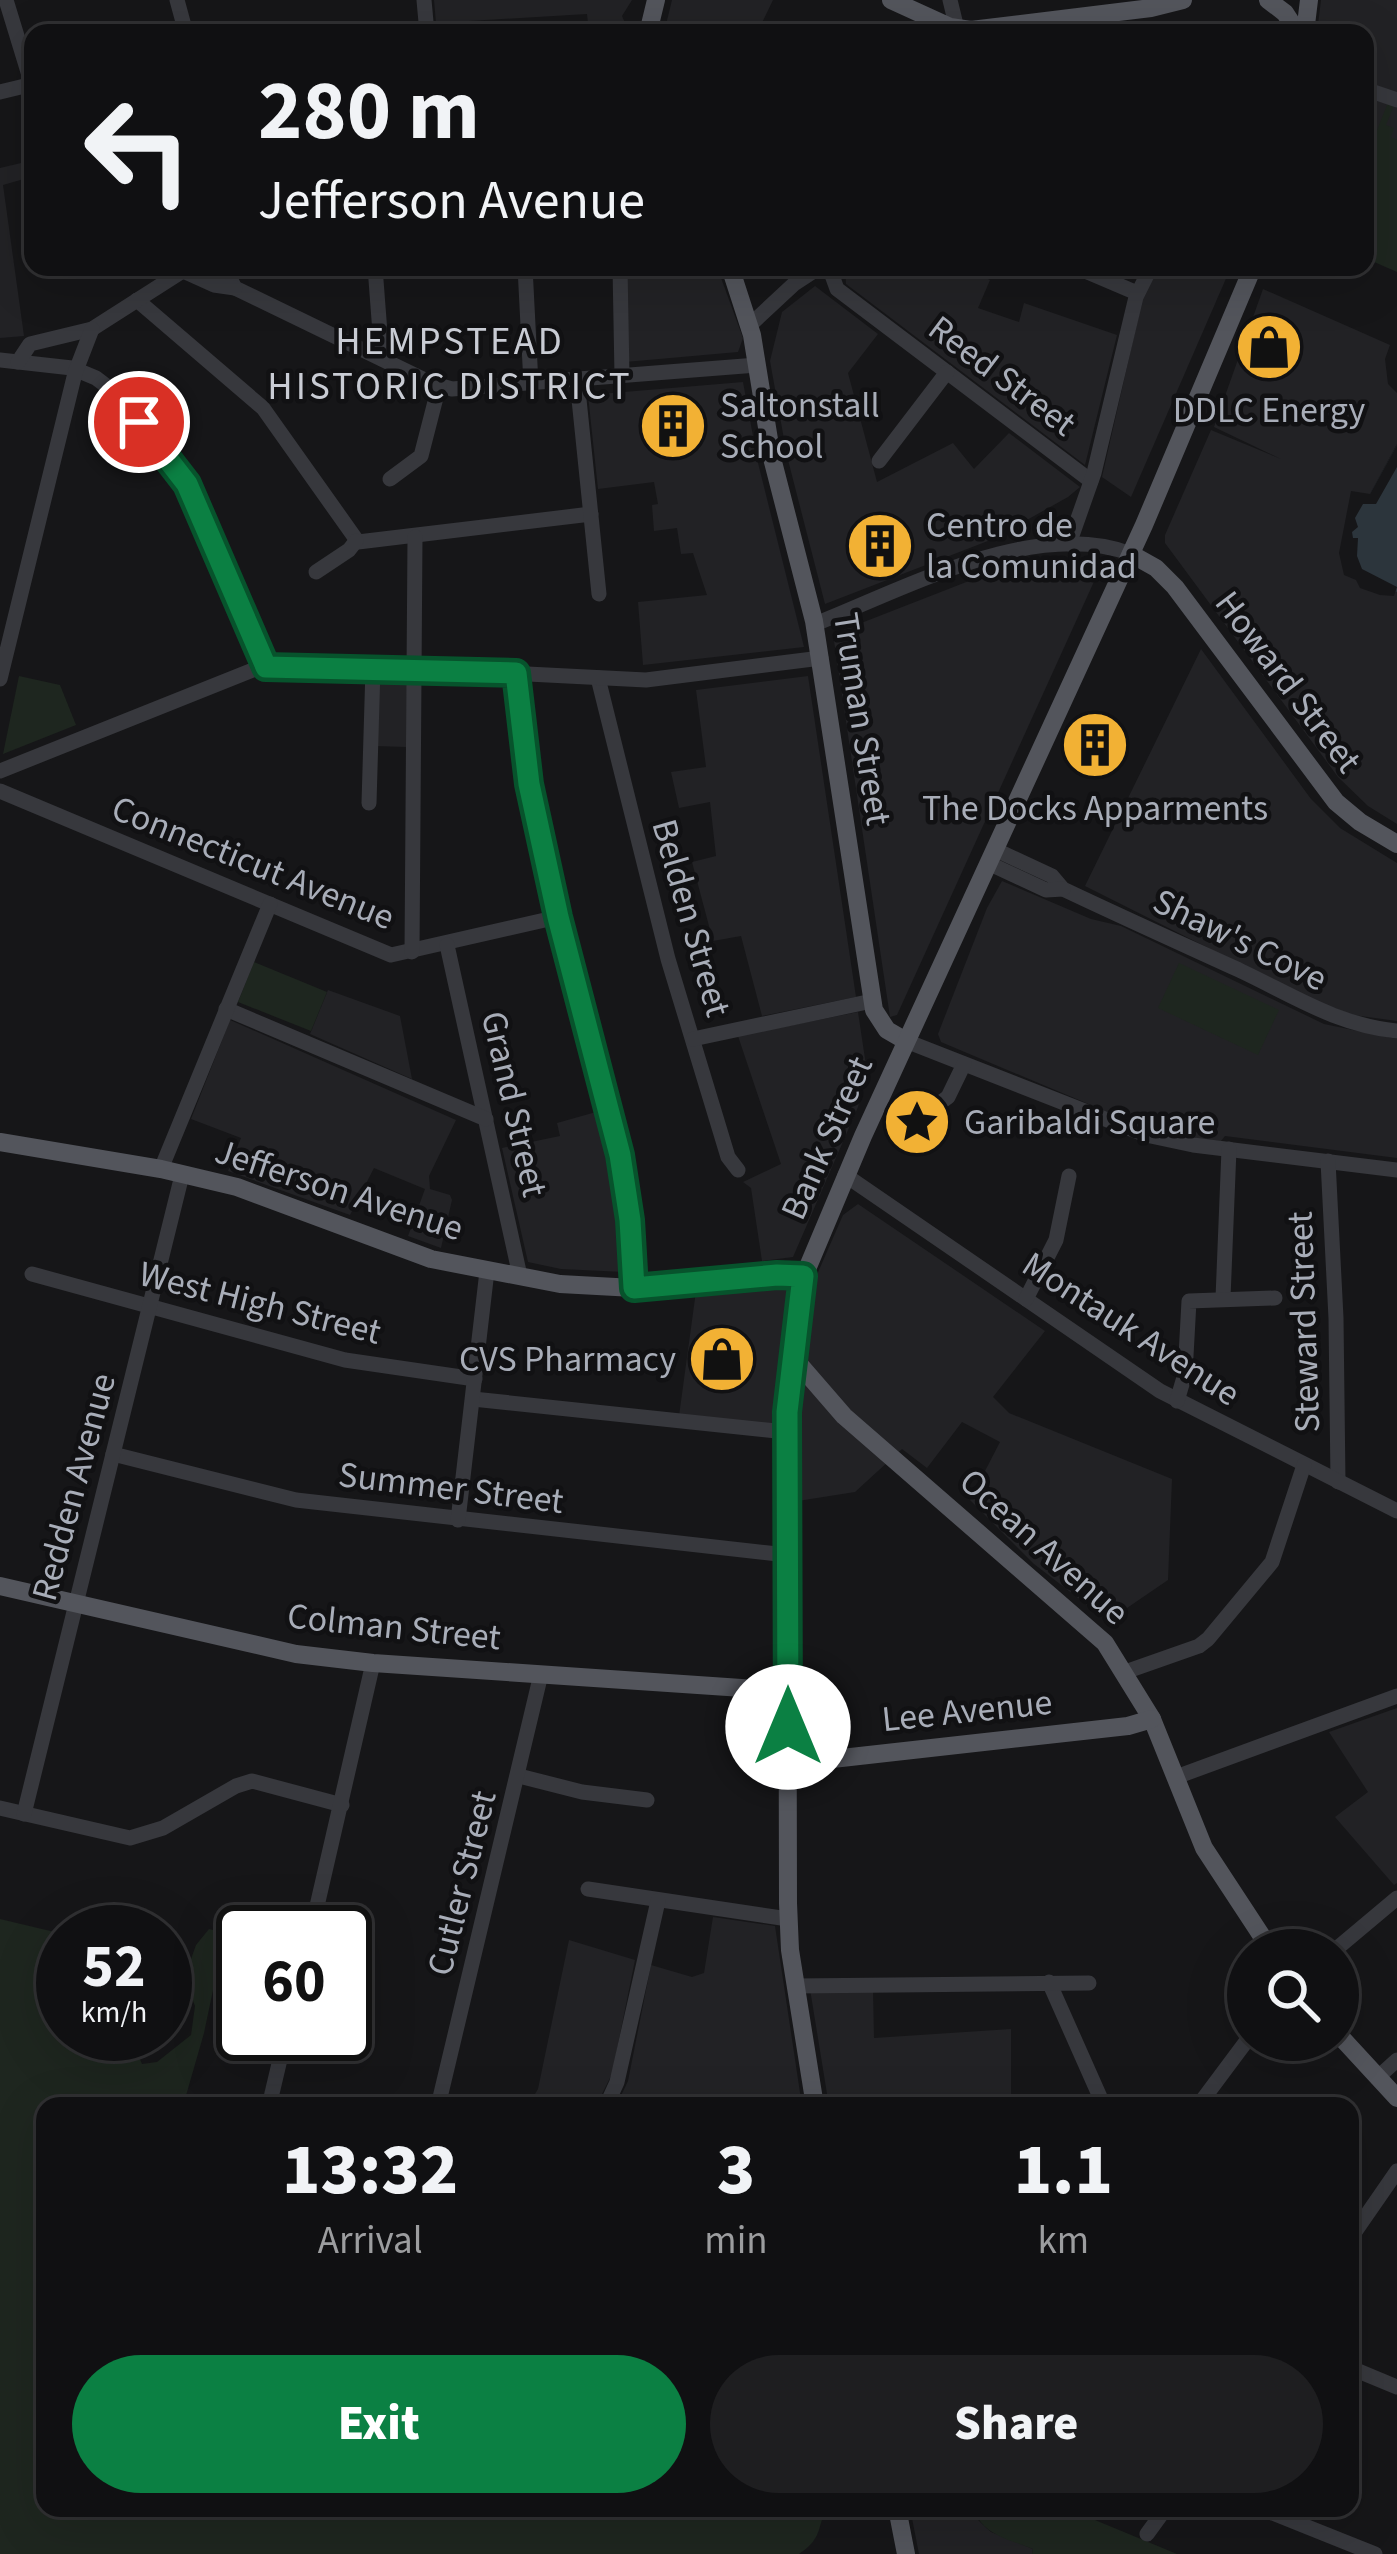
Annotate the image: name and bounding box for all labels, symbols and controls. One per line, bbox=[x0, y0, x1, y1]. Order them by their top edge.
text: 280 m bbox=[258, 52, 480, 172]
icon: left bbox=[60, 72, 216, 228]
text: Jefferson Avenue bbox=[258, 163, 645, 240]
street label: Reed Street bbox=[917, 304, 1087, 448]
shop icon: DDLC Energy bbox=[1234, 312, 1304, 382]
district label: HEMPSTEAD HISTORIC DISTRICT bbox=[267, 314, 633, 415]
pin bbox=[88, 371, 190, 473]
place label: Saltonstall School bbox=[720, 380, 880, 472]
place label: DDLC Energy bbox=[1173, 385, 1366, 436]
icon: arrive bbox=[106, 389, 172, 455]
building icon: Saltonstall School bbox=[638, 391, 708, 461]
place label: Centro de la Comunidad bbox=[926, 500, 1137, 592]
building icon: Centro de la Comunidad bbox=[845, 511, 915, 581]
street label: Howard Street bbox=[1203, 580, 1373, 784]
street label: Truman Street bbox=[820, 609, 904, 829]
building icon: The Docks Apparments bbox=[1060, 710, 1130, 780]
street label: Connecticut Avenue bbox=[104, 783, 402, 943]
place label: The Docks Apparments bbox=[922, 783, 1268, 834]
street label: Belden Street bbox=[638, 813, 744, 1023]
street label: Shaw's Cove bbox=[1144, 876, 1336, 1004]
street label: Grand Street bbox=[468, 1006, 560, 1202]
street label: Bank Street bbox=[768, 1048, 886, 1228]
place icon: Garibaldi Square bbox=[882, 1087, 952, 1157]
place label: Garibaldi Square bbox=[964, 1097, 1215, 1148]
street label: Jefferson Avenue bbox=[208, 1126, 470, 1254]
street label: Steward Street bbox=[1275, 1211, 1333, 1433]
street label: Montauk Avenue bbox=[1012, 1239, 1250, 1419]
street label: West High Street bbox=[134, 1248, 386, 1358]
shop icon: CVS Pharmacy bbox=[687, 1324, 757, 1394]
place label: CVS Pharmacy bbox=[459, 1334, 676, 1385]
street label: Redden Avenue bbox=[19, 1368, 129, 1606]
street label: Summer Street bbox=[336, 1449, 566, 1527]
street label: Ocean Avenue bbox=[948, 1457, 1140, 1637]
street label: Colman Street bbox=[285, 1590, 503, 1664]
position arrow bbox=[725, 1664, 851, 1790]
street label: Lee Avenue bbox=[879, 1677, 1055, 1745]
street label: Cutler Street bbox=[414, 1785, 510, 1981]
speed limit sign: 60 bbox=[216, 1905, 372, 2061]
text: 52 bbox=[82, 1925, 146, 2010]
map controls bbox=[1227, 1929, 1359, 2061]
button: search bbox=[1227, 1929, 1359, 2061]
text: km/h bbox=[81, 1991, 147, 2034]
text: 13:32 bbox=[282, 2119, 458, 2222]
text: 3 bbox=[717, 2119, 755, 2222]
text: 1.1 bbox=[1014, 2119, 1113, 2222]
text: Arrival bbox=[318, 2213, 423, 2269]
text: min bbox=[704, 2213, 768, 2269]
text: km bbox=[1037, 2213, 1089, 2269]
button: Exit bbox=[72, 2355, 686, 2493]
button: Share bbox=[710, 2355, 1323, 2493]

